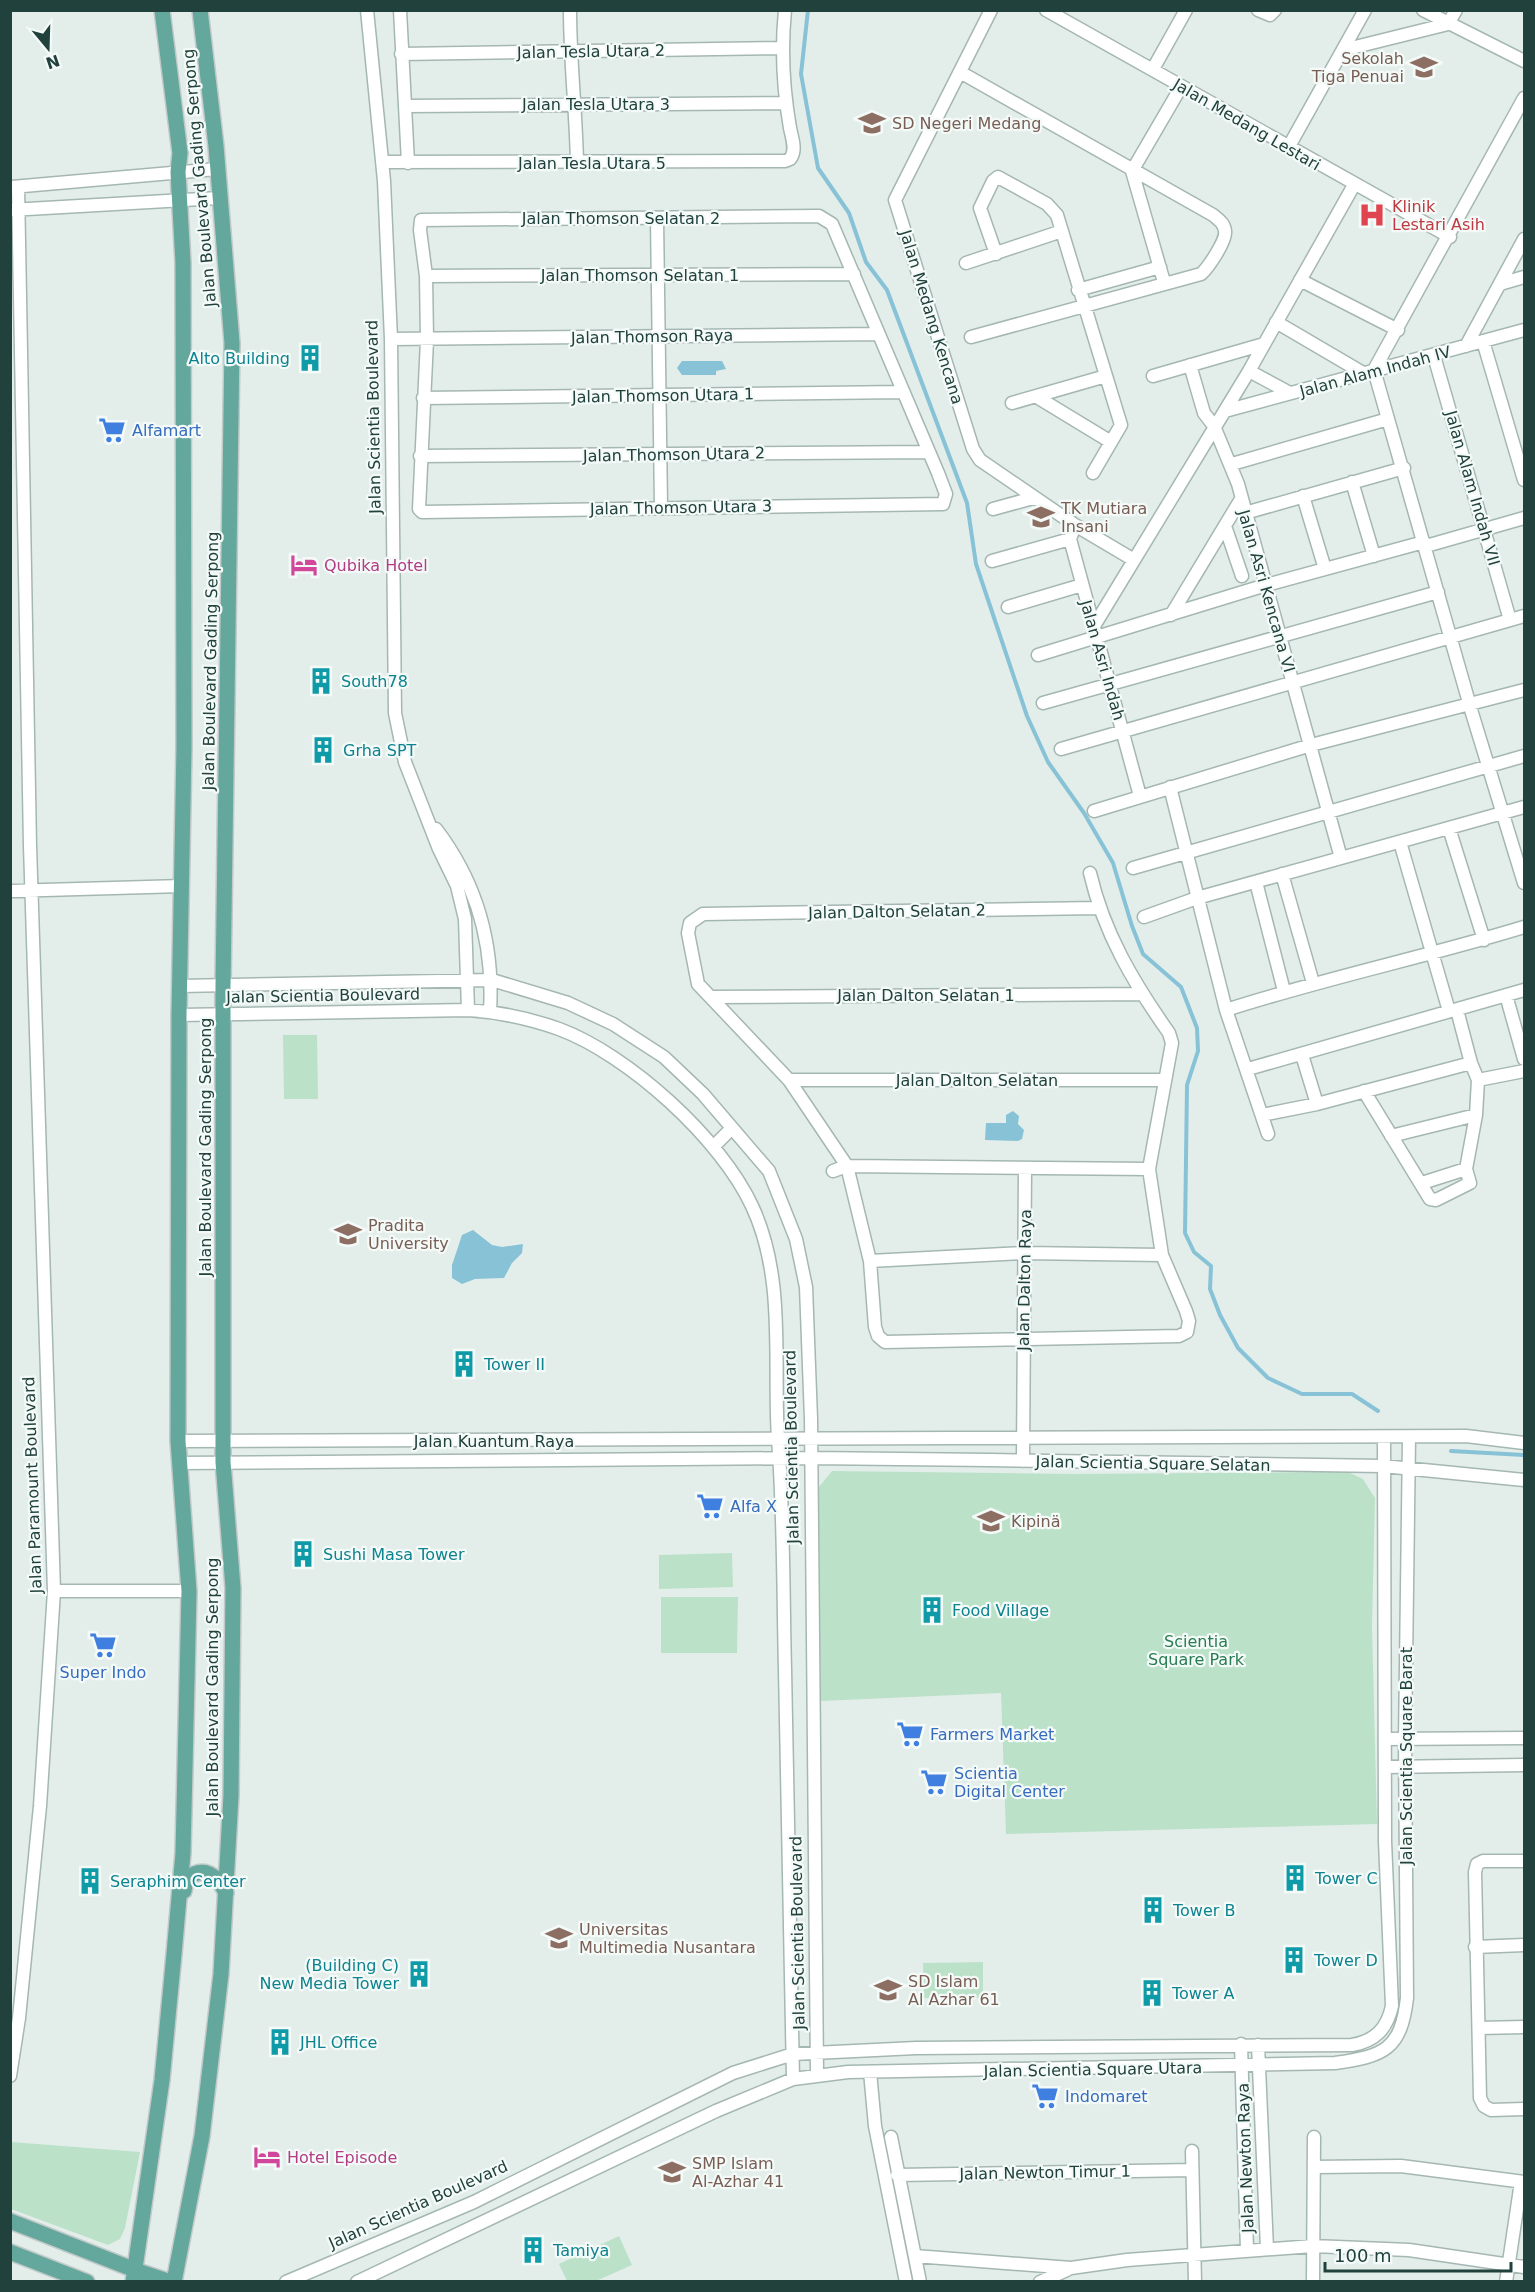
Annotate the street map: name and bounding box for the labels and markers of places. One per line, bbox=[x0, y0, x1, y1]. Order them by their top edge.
place label: Sekolah Tiga Penuai bbox=[1311, 49, 1404, 86]
school or university icon: Sekolah Tiga Penuai bbox=[1409, 52, 1439, 82]
school or university icon: SD Negeri Medang bbox=[857, 108, 887, 138]
place label: SD Negeri Medang bbox=[892, 114, 1041, 133]
place label: Klinik Lestari Asih bbox=[1392, 197, 1485, 234]
hospital icon: Klinik Lestari Asih bbox=[1357, 200, 1387, 230]
building icon: Alto Building bbox=[295, 343, 325, 373]
place label: Alto Building bbox=[189, 349, 290, 368]
supermarket icon: Alfamart bbox=[97, 415, 127, 445]
place label: Alfamart bbox=[132, 421, 201, 440]
place label: TK Mutiara Insani bbox=[1060, 499, 1147, 536]
school or university icon: TK Mutiara Insani bbox=[1026, 502, 1056, 532]
hotel icon: Qubika Hotel bbox=[289, 550, 319, 580]
place label: Qubika Hotel bbox=[324, 556, 428, 575]
building icon: South78 bbox=[306, 666, 336, 696]
place label: South78 bbox=[341, 672, 408, 691]
building icon: Grha SPT bbox=[308, 735, 338, 765]
place label: Grha SPT bbox=[343, 741, 417, 760]
place label: Pradita University bbox=[368, 1216, 449, 1253]
school or university icon: Pradita University bbox=[333, 1219, 363, 1249]
building icon: Tower II bbox=[449, 1349, 479, 1379]
place label: Tower II bbox=[483, 1355, 545, 1374]
supermarket icon: Alfa X bbox=[695, 1491, 725, 1521]
place label: Alfa X bbox=[730, 1497, 777, 1516]
school or university icon: Kipinä bbox=[976, 1506, 1006, 1536]
place label: Kipinä bbox=[1011, 1512, 1060, 1531]
building icon: Sushi Masa Tower bbox=[288, 1539, 318, 1569]
place label: Sushi Masa Tower bbox=[323, 1545, 465, 1564]
building icon: Food Village bbox=[917, 1595, 947, 1625]
place label: Food Village bbox=[952, 1601, 1049, 1620]
supermarket icon: Super Indo bbox=[88, 1630, 118, 1660]
place label: Super Indo bbox=[60, 1663, 146, 1682]
supermarket icon: Farmers Market bbox=[895, 1719, 925, 1749]
place label: Farmers Market bbox=[930, 1725, 1054, 1744]
place label: Scientia Digital Center bbox=[954, 1764, 1065, 1801]
supermarket icon: Scientia Digital Center bbox=[919, 1767, 949, 1797]
building icon: Tower C bbox=[1280, 1863, 1310, 1893]
building icon: Seraphim Center bbox=[75, 1866, 105, 1896]
place label: Tower C bbox=[1314, 1869, 1378, 1888]
place label: Seraphim Center bbox=[110, 1872, 246, 1891]
building icon: Tower B bbox=[1138, 1895, 1168, 1925]
place label: Tower B bbox=[1172, 1901, 1235, 1920]
place label: Universitas Multimedia Nusantara bbox=[579, 1920, 756, 1957]
school or university icon: Universitas Multimedia Nusantara bbox=[544, 1923, 574, 1953]
building icon: Tower D bbox=[1279, 1945, 1309, 1975]
place label: Tower D bbox=[1313, 1951, 1378, 1970]
place label: (Building C) New Media Tower bbox=[260, 1956, 399, 1993]
building icon: (Building C) New Media Tower bbox=[404, 1959, 434, 1989]
place label: SD Islam Al Azhar 61 bbox=[908, 1972, 1000, 2009]
school or university icon: SD Islam Al Azhar 61 bbox=[873, 1975, 903, 2005]
building icon: Tower A bbox=[1137, 1978, 1167, 2008]
place label: Tower A bbox=[1171, 1984, 1234, 2003]
building icon: JHL Office bbox=[265, 2027, 295, 2057]
place label: JHL Office bbox=[299, 2033, 377, 2052]
supermarket icon: Indomaret bbox=[1030, 2081, 1060, 2111]
place label: Indomaret bbox=[1065, 2087, 1148, 2106]
hotel icon: Hotel Episode bbox=[252, 2142, 282, 2172]
place label: Hotel Episode bbox=[287, 2148, 397, 2167]
place label: SMP Islam Al-Azhar 41 bbox=[692, 2154, 784, 2191]
school or university icon: SMP Islam Al-Azhar 41 bbox=[657, 2157, 687, 2187]
building icon: Tamiya bbox=[518, 2235, 548, 2265]
place label: Tamiya bbox=[552, 2241, 609, 2260]

